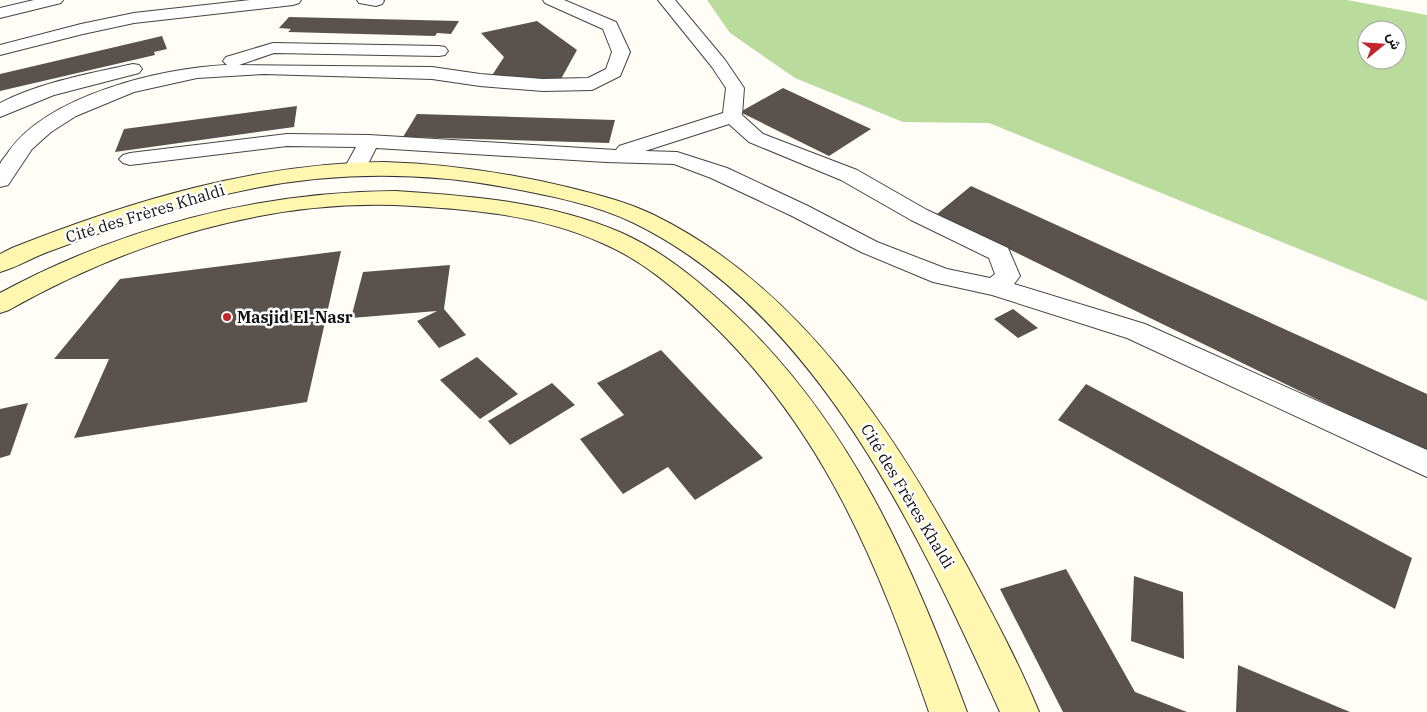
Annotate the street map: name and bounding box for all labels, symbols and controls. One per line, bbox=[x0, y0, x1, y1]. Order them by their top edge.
north arrow bbox=[1357, 20, 1407, 70]
text: ش bbox=[1383, 30, 1406, 52]
street label: Cité des Frères Khaldi bbox=[63, 179, 227, 247]
place label: Masjid El-Nasr bbox=[237, 307, 353, 327]
marker: Masjid El-Nasr bbox=[221, 311, 233, 323]
street label: Cité des Frères Khaldi bbox=[857, 420, 959, 572]

